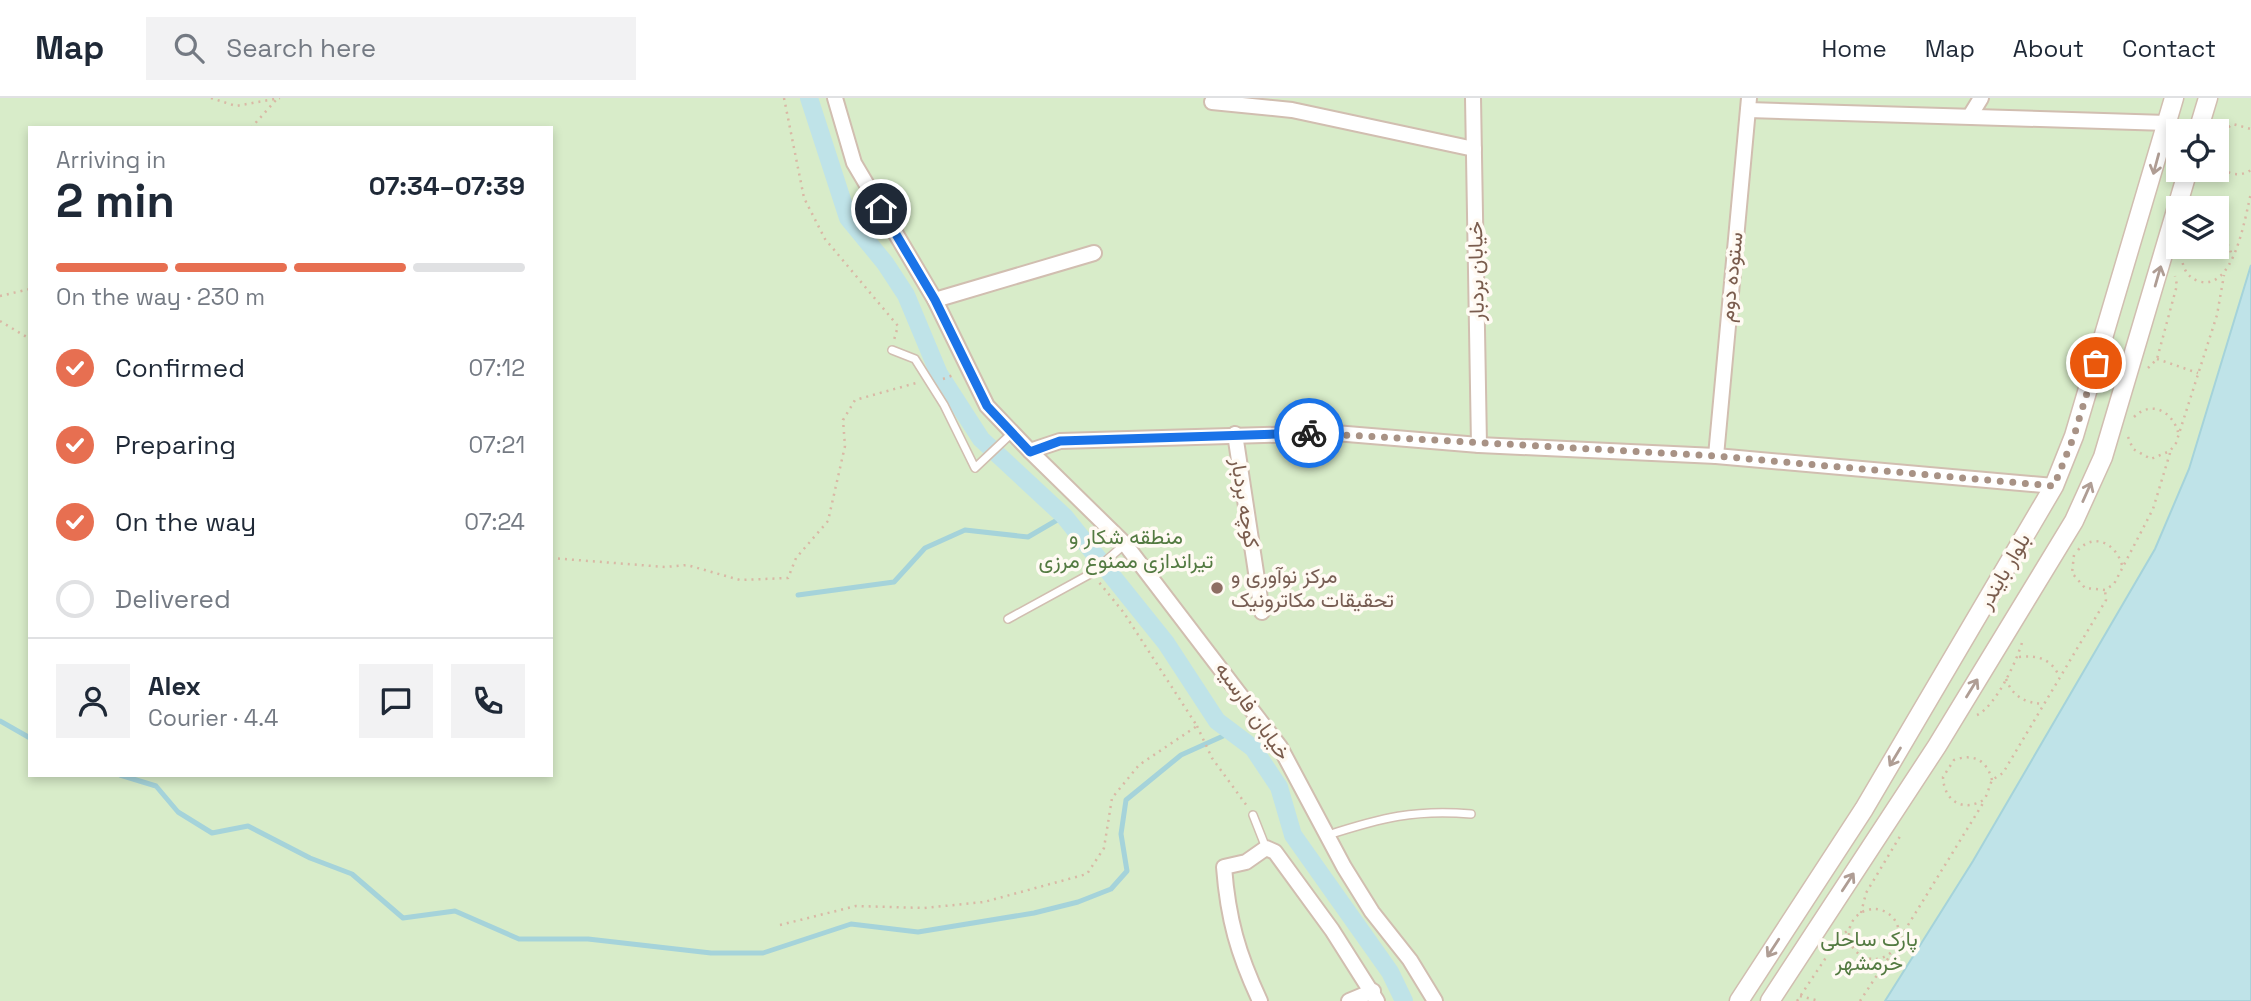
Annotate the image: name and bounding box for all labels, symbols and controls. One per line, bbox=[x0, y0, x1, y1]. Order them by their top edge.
search box bbox=[146, 17, 636, 80]
text: Map bbox=[35, 27, 104, 69]
icon: search bbox=[170, 29, 208, 67]
text: Search here bbox=[226, 31, 376, 65]
text: Home bbox=[1821, 33, 1887, 64]
text: Map bbox=[1925, 33, 1975, 64]
text: About bbox=[2013, 33, 2084, 64]
text: Contact bbox=[2122, 33, 2216, 64]
map controls bbox=[2166, 119, 2229, 259]
button: locate bbox=[2166, 119, 2229, 182]
text: Arriving in bbox=[56, 145, 166, 175]
one-way arrow bbox=[2148, 153, 2161, 175]
text: 07:34–07:39 bbox=[369, 169, 525, 203]
text: 2 min bbox=[56, 172, 175, 230]
pin bbox=[851, 179, 911, 239]
icon: home bbox=[862, 190, 900, 228]
button: layers bbox=[2166, 196, 2229, 259]
street label: خیابان بردبار bbox=[1461, 221, 1490, 322]
street label: ستوده دوم bbox=[1712, 231, 1750, 323]
one-way arrow bbox=[2153, 265, 2166, 287]
text: On the way · 230 m bbox=[56, 282, 265, 312]
pin bbox=[2066, 333, 2126, 393]
icon: bag bbox=[2077, 344, 2115, 382]
icon: check bbox=[56, 349, 94, 387]
text: Confirmed bbox=[115, 351, 245, 385]
text: 07:12 bbox=[468, 353, 525, 383]
courier bbox=[1274, 398, 1344, 468]
icon: bike bbox=[1290, 414, 1328, 452]
icon: check bbox=[56, 426, 94, 464]
text: Preparing bbox=[115, 428, 236, 462]
text: 07:21 bbox=[468, 430, 525, 460]
street label: کوچه بردبار bbox=[1224, 455, 1266, 550]
one-way arrow bbox=[2081, 481, 2094, 503]
icon: check bbox=[56, 503, 94, 541]
text: On the way bbox=[115, 505, 256, 539]
text: 07:24 bbox=[464, 507, 525, 537]
park label: منطقه شکار و تیراندازی ممنوع مرزی bbox=[1039, 523, 1213, 575]
street label: بلوار بایندر bbox=[1971, 528, 2036, 614]
place label: مرکز نوآوری و تحقیقات مکاترونیک bbox=[1231, 562, 1394, 613]
marker: مرکز نوآوری و تحقیقات مکاترونیک bbox=[1209, 580, 1225, 596]
text: Delivered bbox=[115, 582, 231, 616]
street label: خیابان فارسیه bbox=[1210, 656, 1297, 765]
button: person bbox=[56, 664, 130, 738]
button: chat bbox=[359, 664, 433, 738]
button: phone bbox=[451, 664, 525, 738]
text: Alex bbox=[148, 669, 201, 703]
one-way arrow bbox=[1966, 678, 1980, 698]
text: Courier · 4.4 bbox=[148, 703, 278, 733]
one-way arrow bbox=[1888, 746, 1902, 766]
one-way arrow bbox=[1841, 873, 1855, 893]
park label: پارک ساحلی خرمشهر bbox=[1820, 925, 1918, 976]
one-way arrow bbox=[1766, 938, 1780, 958]

